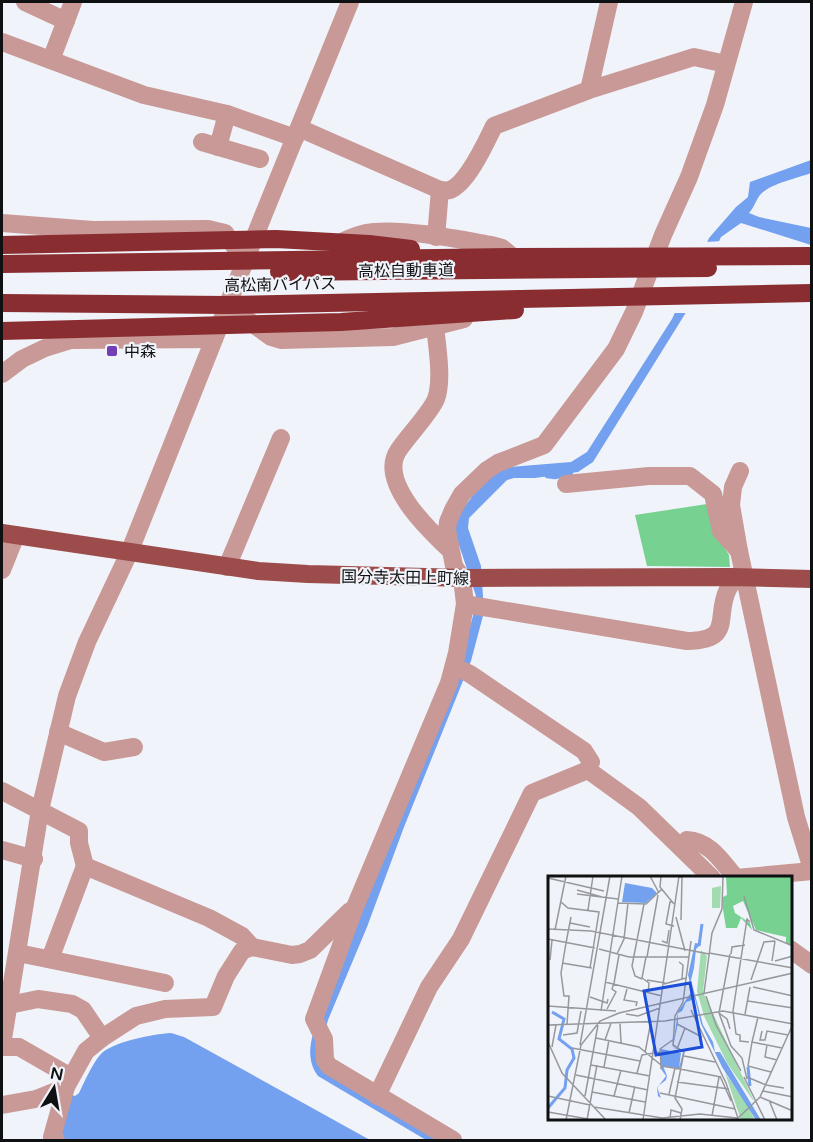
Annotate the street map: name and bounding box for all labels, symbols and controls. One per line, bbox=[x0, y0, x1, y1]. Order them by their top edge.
street label: 高松自動車道 bbox=[358, 260, 454, 282]
street label: 高松南バイパス bbox=[224, 274, 336, 296]
place label: 中森 bbox=[124, 342, 156, 362]
marker: 中森 bbox=[105, 344, 119, 358]
street label: 国分寺太田上町線 bbox=[341, 567, 469, 589]
inset map bbox=[548, 876, 792, 1121]
north arrow bbox=[24, 1058, 84, 1118]
text: N bbox=[48, 1063, 65, 1085]

